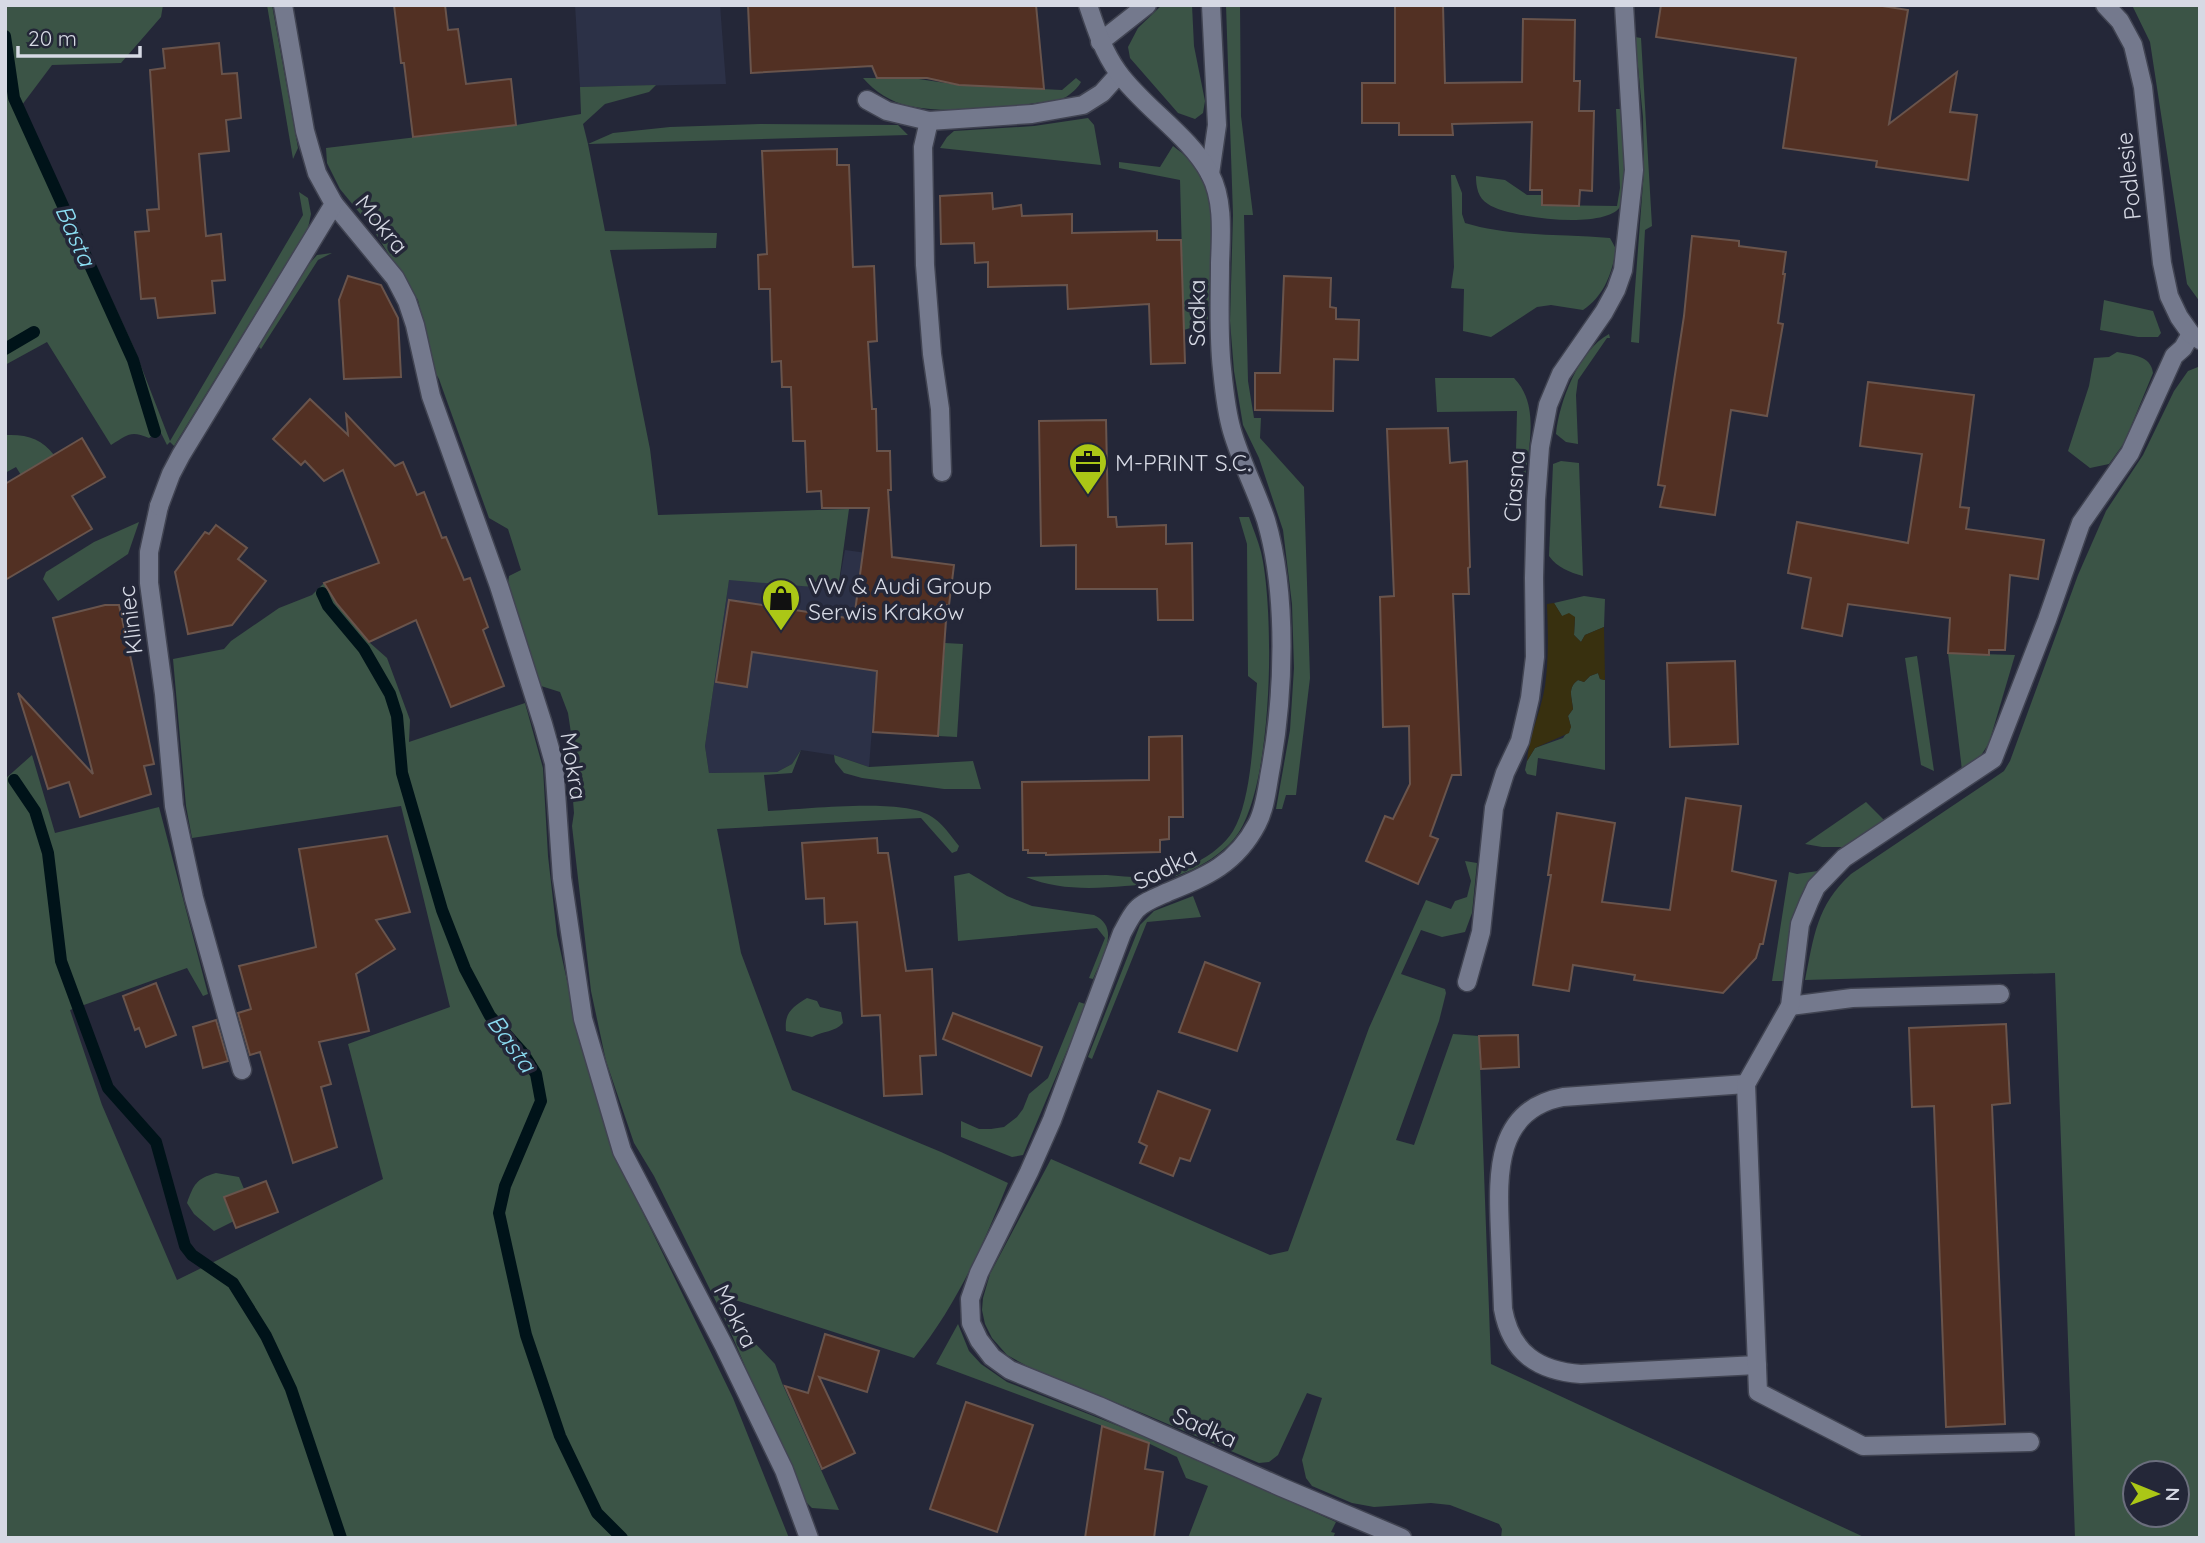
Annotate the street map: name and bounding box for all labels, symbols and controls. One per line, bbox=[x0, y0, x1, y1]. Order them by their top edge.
scale bar bbox=[18, 14, 140, 58]
text: 20 m bbox=[28, 25, 77, 51]
street label: Podlesie bbox=[2109, 131, 2147, 221]
street label: Mokra bbox=[349, 189, 415, 259]
water label: Basta bbox=[49, 200, 103, 272]
street label: Sadka bbox=[1182, 280, 1211, 346]
office icon: M-PRINT S.C. bbox=[1067, 441, 1109, 496]
place label: M-PRINT S.C. bbox=[1115, 448, 1251, 477]
street label: Ciasna bbox=[1497, 449, 1531, 523]
place label: VW & Audi Group Serwis Kraków bbox=[808, 571, 992, 626]
shop icon: VW & Audi Group Serwis Kraków bbox=[760, 577, 802, 632]
street label: Kliniec bbox=[111, 584, 149, 656]
street label: Mokra bbox=[554, 730, 594, 802]
street label: Sadka bbox=[1129, 840, 1201, 896]
water label: Basta bbox=[481, 1008, 544, 1079]
street label: Mokra bbox=[708, 1279, 764, 1353]
street label: Sadka bbox=[1169, 1400, 1241, 1454]
north arrow bbox=[2121, 1459, 2191, 1529]
text: N bbox=[2161, 1487, 2185, 1501]

